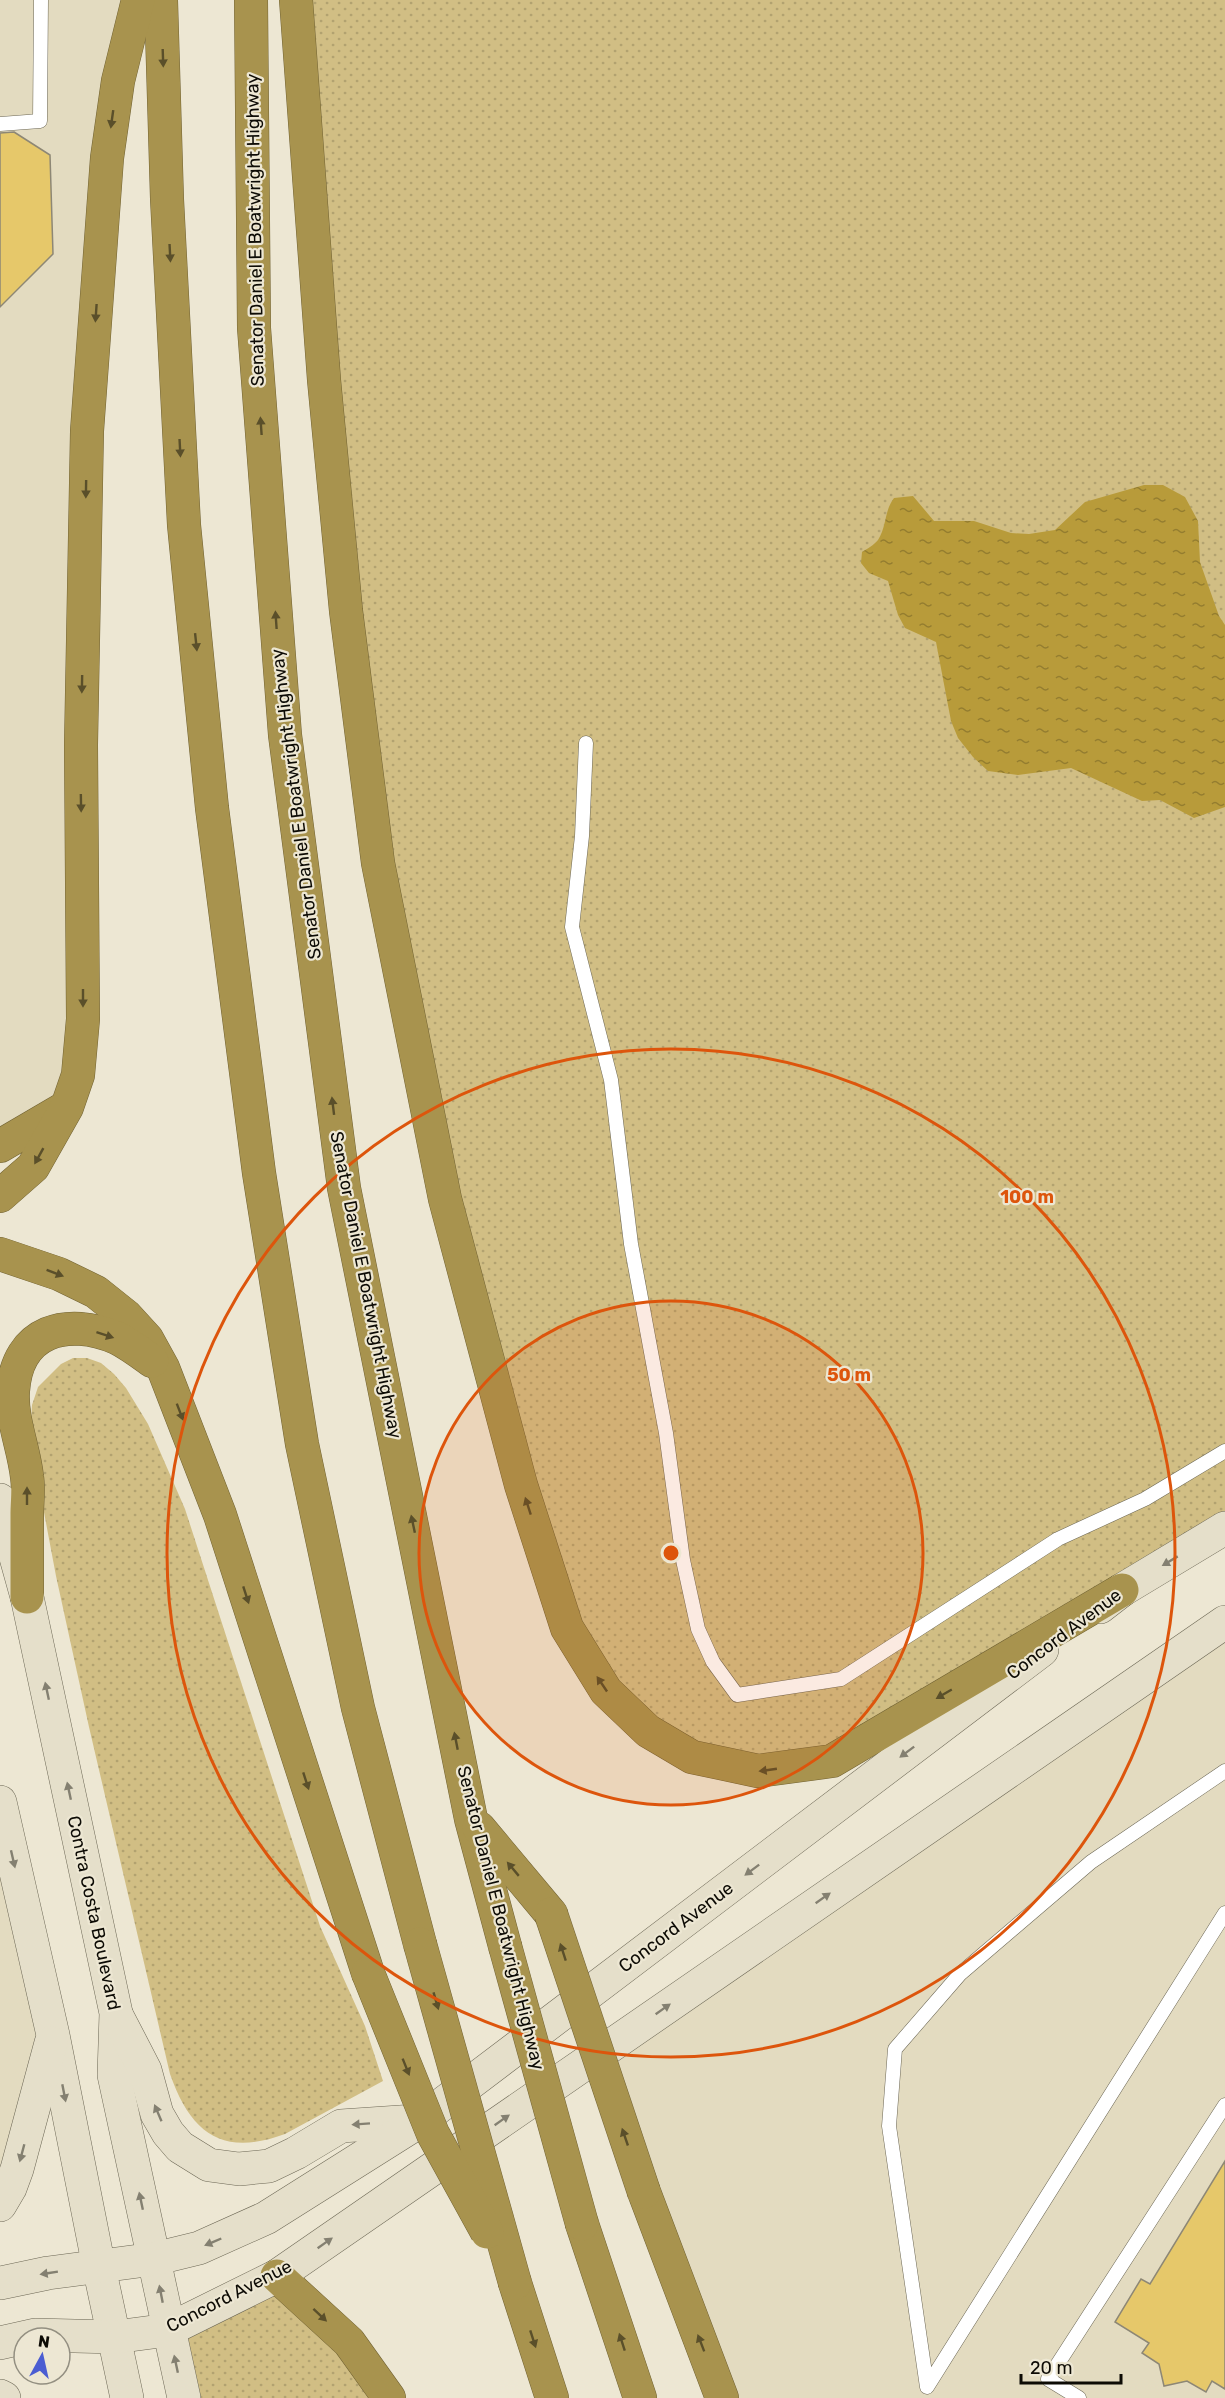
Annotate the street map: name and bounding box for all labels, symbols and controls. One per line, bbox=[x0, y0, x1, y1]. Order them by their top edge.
one-way arrow bbox=[158, 49, 167, 68]
street label: Senator Daniel E Boatwright Highway bbox=[241, 74, 269, 386]
one-way arrow bbox=[108, 109, 117, 128]
one-way arrow bbox=[165, 244, 175, 263]
one-way arrow bbox=[91, 303, 101, 322]
one-way arrow bbox=[256, 416, 266, 435]
one-way arrow bbox=[176, 439, 185, 458]
one-way arrow bbox=[81, 480, 91, 499]
one-way arrow bbox=[271, 611, 281, 630]
one-way arrow bbox=[191, 633, 201, 652]
street label: Senator Daniel E Boatwright Highway bbox=[266, 647, 326, 960]
one-way arrow bbox=[77, 674, 87, 693]
one-way arrow bbox=[77, 794, 86, 813]
one-way arrow bbox=[78, 989, 88, 1008]
one-way arrow bbox=[329, 1096, 338, 1115]
street label: Senator Daniel E Boatwright Highway bbox=[325, 1129, 407, 1441]
one-way arrow bbox=[34, 1148, 44, 1165]
text: 100 m bbox=[1000, 1186, 1054, 1208]
one-way arrow bbox=[46, 1269, 64, 1278]
one-way arrow bbox=[96, 1330, 114, 1340]
text: 50 m bbox=[827, 1364, 871, 1386]
one-way arrow bbox=[176, 1403, 185, 1421]
one-way arrow bbox=[22, 1487, 32, 1506]
one-way arrow bbox=[522, 1497, 532, 1515]
one-way arrow bbox=[408, 1514, 417, 1533]
centre of rings bbox=[661, 1543, 681, 1563]
one-way arrow bbox=[1162, 1555, 1178, 1566]
street label: Concord Avenue bbox=[1002, 1584, 1126, 1684]
one-way arrow bbox=[242, 1586, 251, 1604]
one-way arrow bbox=[596, 1677, 608, 1693]
one-way arrow bbox=[42, 1682, 52, 1700]
one-way arrow bbox=[935, 1689, 952, 1699]
one-way arrow bbox=[451, 1731, 460, 1750]
one-way arrow bbox=[900, 1746, 916, 1758]
street label: Senator Daniel E Boatwright Highway bbox=[453, 1764, 549, 2072]
one-way arrow bbox=[759, 1765, 778, 1774]
one-way arrow bbox=[302, 1772, 311, 1790]
one-way arrow bbox=[64, 1781, 73, 1800]
street label: Contra Costa Boulevard bbox=[63, 1814, 125, 2012]
one-way arrow bbox=[9, 1850, 18, 1869]
one-way arrow bbox=[507, 1862, 520, 1877]
one-way arrow bbox=[744, 1863, 759, 1875]
street label: Concord Avenue bbox=[614, 1877, 738, 1977]
one-way arrow bbox=[815, 1892, 831, 1904]
one-way arrow bbox=[558, 1943, 567, 1961]
one-way arrow bbox=[431, 1992, 441, 2010]
one-way arrow bbox=[654, 2003, 670, 2015]
one-way arrow bbox=[401, 2058, 411, 2076]
one-way arrow bbox=[60, 2083, 69, 2102]
one-way arrow bbox=[153, 2103, 163, 2121]
one-way arrow bbox=[494, 2114, 510, 2126]
one-way arrow bbox=[352, 2120, 371, 2129]
one-way arrow bbox=[620, 2128, 630, 2146]
one-way arrow bbox=[16, 2144, 26, 2162]
one-way arrow bbox=[136, 2192, 145, 2211]
one-way arrow bbox=[203, 2237, 221, 2247]
one-way arrow bbox=[316, 2237, 332, 2249]
street label: Concord Avenue bbox=[163, 2255, 295, 2337]
one-way arrow bbox=[39, 2269, 58, 2278]
one-way arrow bbox=[156, 2285, 165, 2304]
one-way arrow bbox=[312, 2308, 327, 2321]
north arrow bbox=[12, 2326, 72, 2386]
one-way arrow bbox=[529, 2330, 538, 2348]
text: N bbox=[37, 2331, 51, 2352]
one-way arrow bbox=[616, 2333, 626, 2351]
one-way arrow bbox=[696, 2334, 705, 2352]
scale bar bbox=[1021, 2347, 1122, 2385]
one-way arrow bbox=[171, 2354, 180, 2373]
text: 20 m bbox=[1030, 2357, 1072, 2379]

